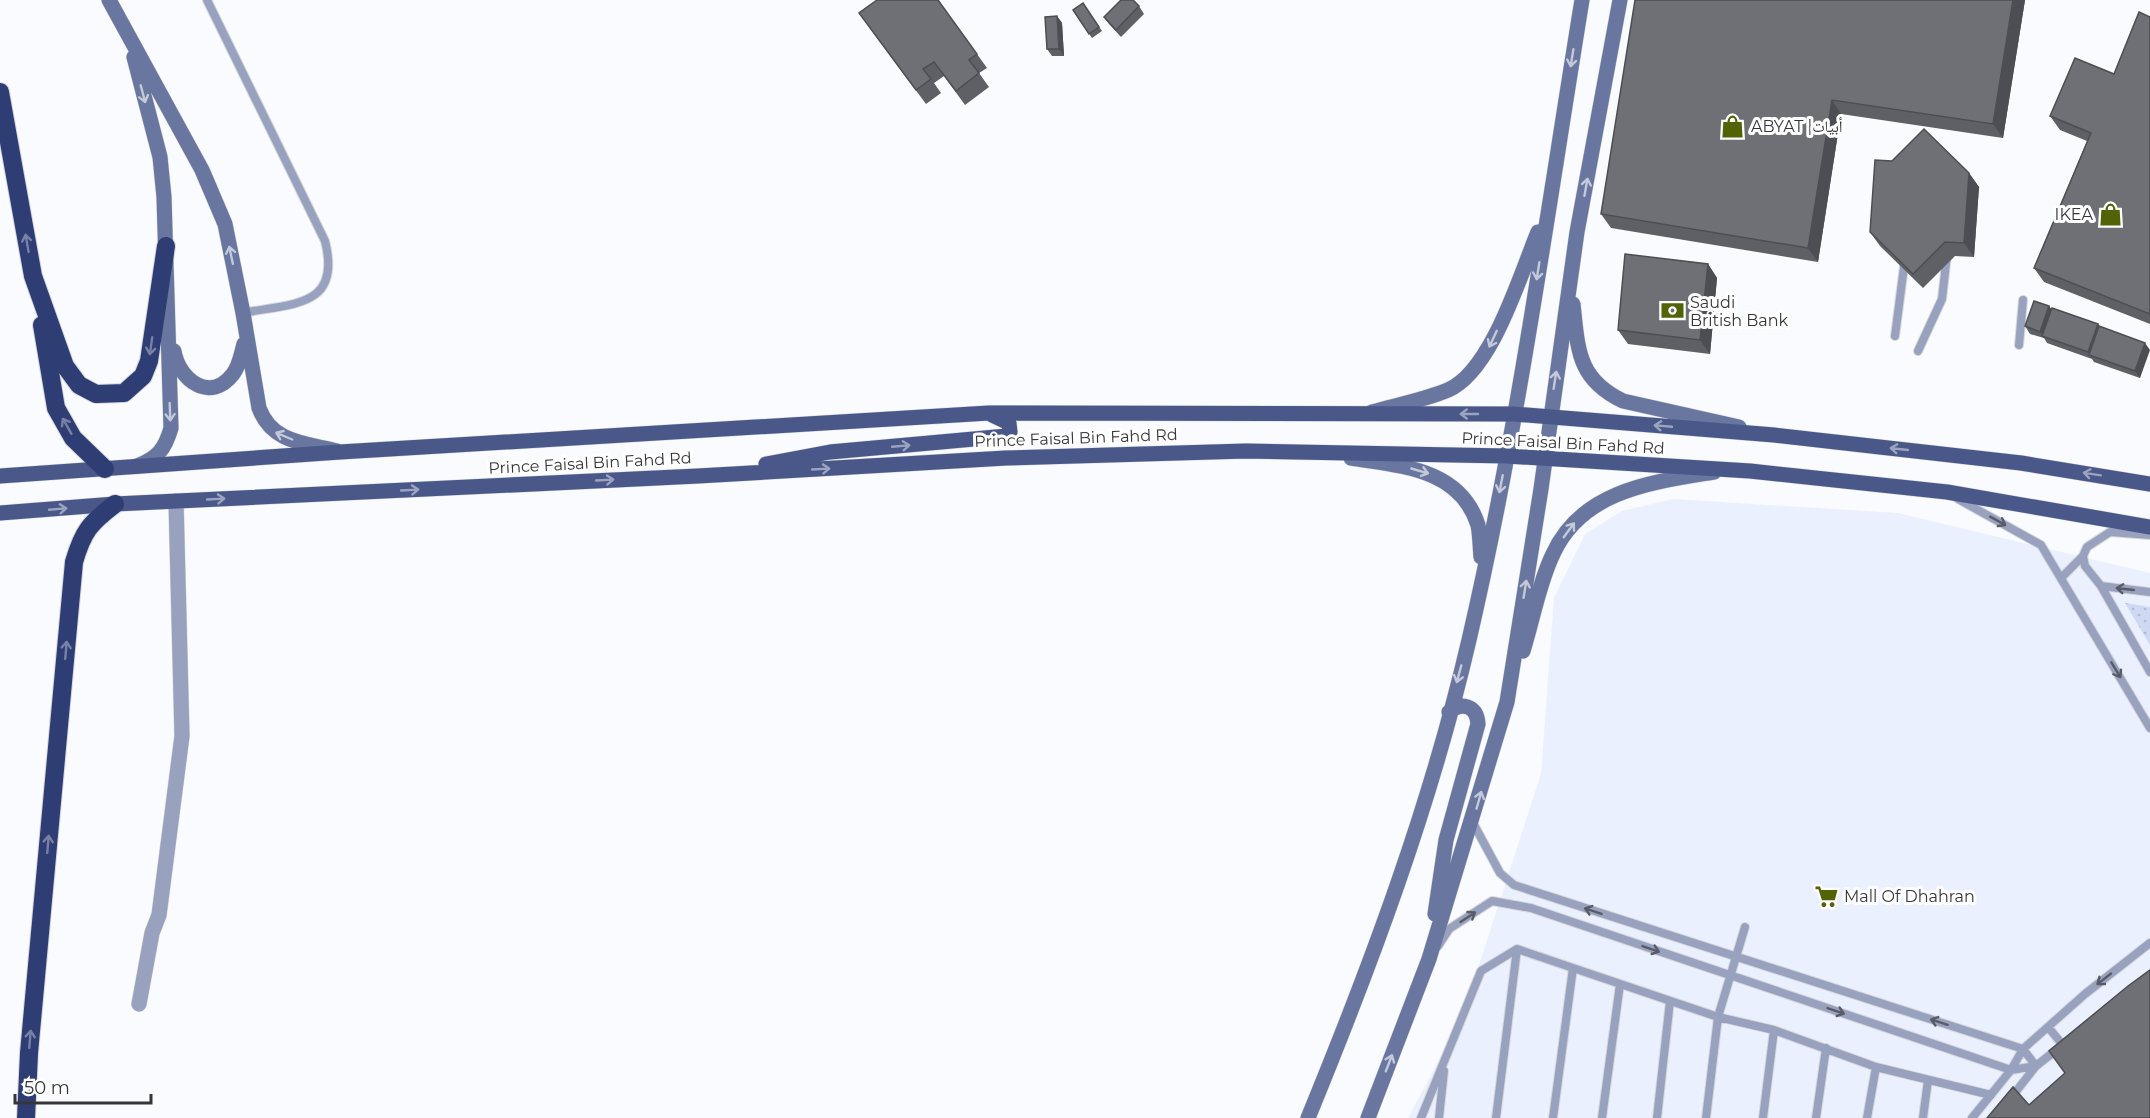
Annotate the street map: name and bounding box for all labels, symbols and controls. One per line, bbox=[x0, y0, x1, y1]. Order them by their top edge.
one-way arrow bbox=[1567, 47, 1578, 67]
one-way arrow bbox=[138, 84, 150, 103]
shop icon: ABYAT |أبيات bbox=[1720, 113, 1746, 139]
place label: ABYAT |أبيات bbox=[1751, 117, 1843, 136]
one-way arrow bbox=[1580, 178, 1591, 197]
shop icon: IKEA bbox=[2098, 201, 2124, 227]
place label: IKEA bbox=[2055, 205, 2094, 224]
one-way arrow bbox=[21, 233, 32, 253]
one-way arrow bbox=[225, 246, 236, 266]
one-way arrow bbox=[1532, 261, 1543, 280]
place label: Saudi British Bank bbox=[1690, 293, 1788, 330]
bank icon: Saudi British Bank bbox=[1659, 298, 1685, 324]
one-way arrow bbox=[1487, 329, 1499, 347]
one-way arrow bbox=[146, 335, 157, 355]
one-way arrow bbox=[1550, 370, 1561, 390]
one-way arrow bbox=[165, 402, 176, 422]
one-way arrow bbox=[1459, 408, 1479, 420]
one-way arrow bbox=[60, 418, 72, 435]
one-way arrow bbox=[1654, 420, 1674, 431]
street label: Prince Faisal Bin Fahd Rd bbox=[974, 425, 1178, 451]
street label: Prince Faisal Bin Fahd Rd bbox=[1461, 428, 1665, 458]
one-way arrow bbox=[275, 430, 293, 441]
one-way arrow bbox=[891, 440, 911, 451]
one-way arrow bbox=[1889, 443, 1909, 454]
street label: Prince Faisal Bin Fahd Rd bbox=[488, 448, 692, 478]
one-way arrow bbox=[810, 463, 830, 474]
one-way arrow bbox=[1410, 465, 1429, 477]
one-way arrow bbox=[2083, 469, 2103, 480]
one-way arrow bbox=[1495, 474, 1506, 493]
one-way arrow bbox=[595, 475, 615, 486]
one-way arrow bbox=[400, 484, 420, 495]
one-way arrow bbox=[205, 494, 225, 505]
one-way arrow bbox=[47, 503, 67, 514]
one-way arrow bbox=[1989, 515, 2006, 527]
one-way arrow bbox=[1563, 522, 1576, 538]
one-way arrow bbox=[1520, 580, 1531, 599]
one-way arrow bbox=[2116, 583, 2136, 594]
one-way arrow bbox=[61, 641, 72, 661]
one-way arrow bbox=[2110, 661, 2122, 678]
one-way arrow bbox=[1453, 664, 1465, 683]
one-way arrow bbox=[1474, 790, 1485, 809]
one-way arrow bbox=[43, 835, 54, 855]
supermarket icon: Mall Of Dhahran bbox=[1813, 883, 1839, 909]
place label: Mall Of Dhahran bbox=[1844, 887, 1975, 906]
one-way arrow bbox=[1584, 905, 1603, 916]
one-way arrow bbox=[1459, 910, 1476, 922]
one-way arrow bbox=[1641, 944, 1660, 955]
one-way arrow bbox=[2096, 973, 2112, 986]
one-way arrow bbox=[1826, 1007, 1845, 1018]
one-way arrow bbox=[1930, 1016, 1949, 1027]
one-way arrow bbox=[25, 1029, 36, 1049]
one-way arrow bbox=[1384, 1055, 1395, 1073]
scale bar bbox=[15, 1067, 152, 1105]
text: 50 m bbox=[24, 1077, 70, 1099]

